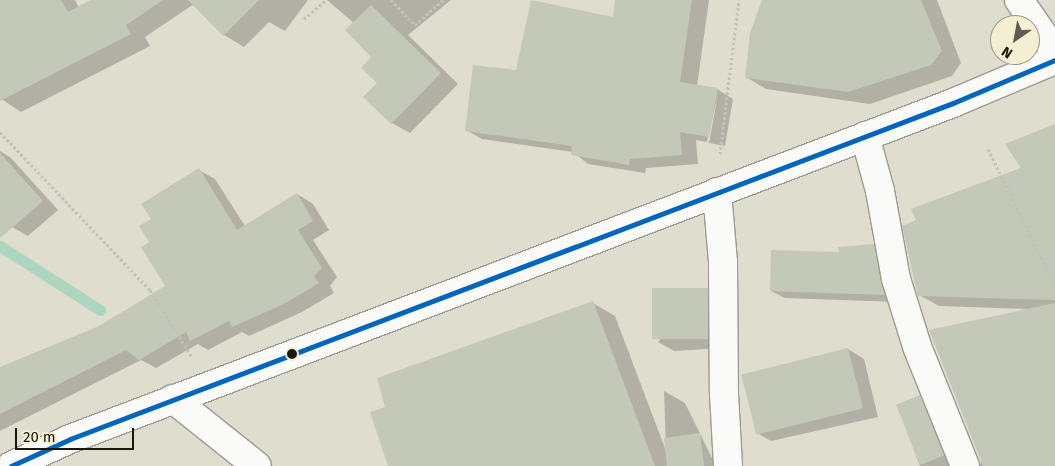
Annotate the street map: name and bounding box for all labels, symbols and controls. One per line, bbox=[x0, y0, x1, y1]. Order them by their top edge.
north arrow bbox=[990, 15, 1040, 65]
text: N bbox=[999, 43, 1016, 62]
unlabelled marker bbox=[287, 349, 297, 359]
scale bar bbox=[18, 418, 136, 450]
text: 20 m bbox=[23, 428, 56, 446]

